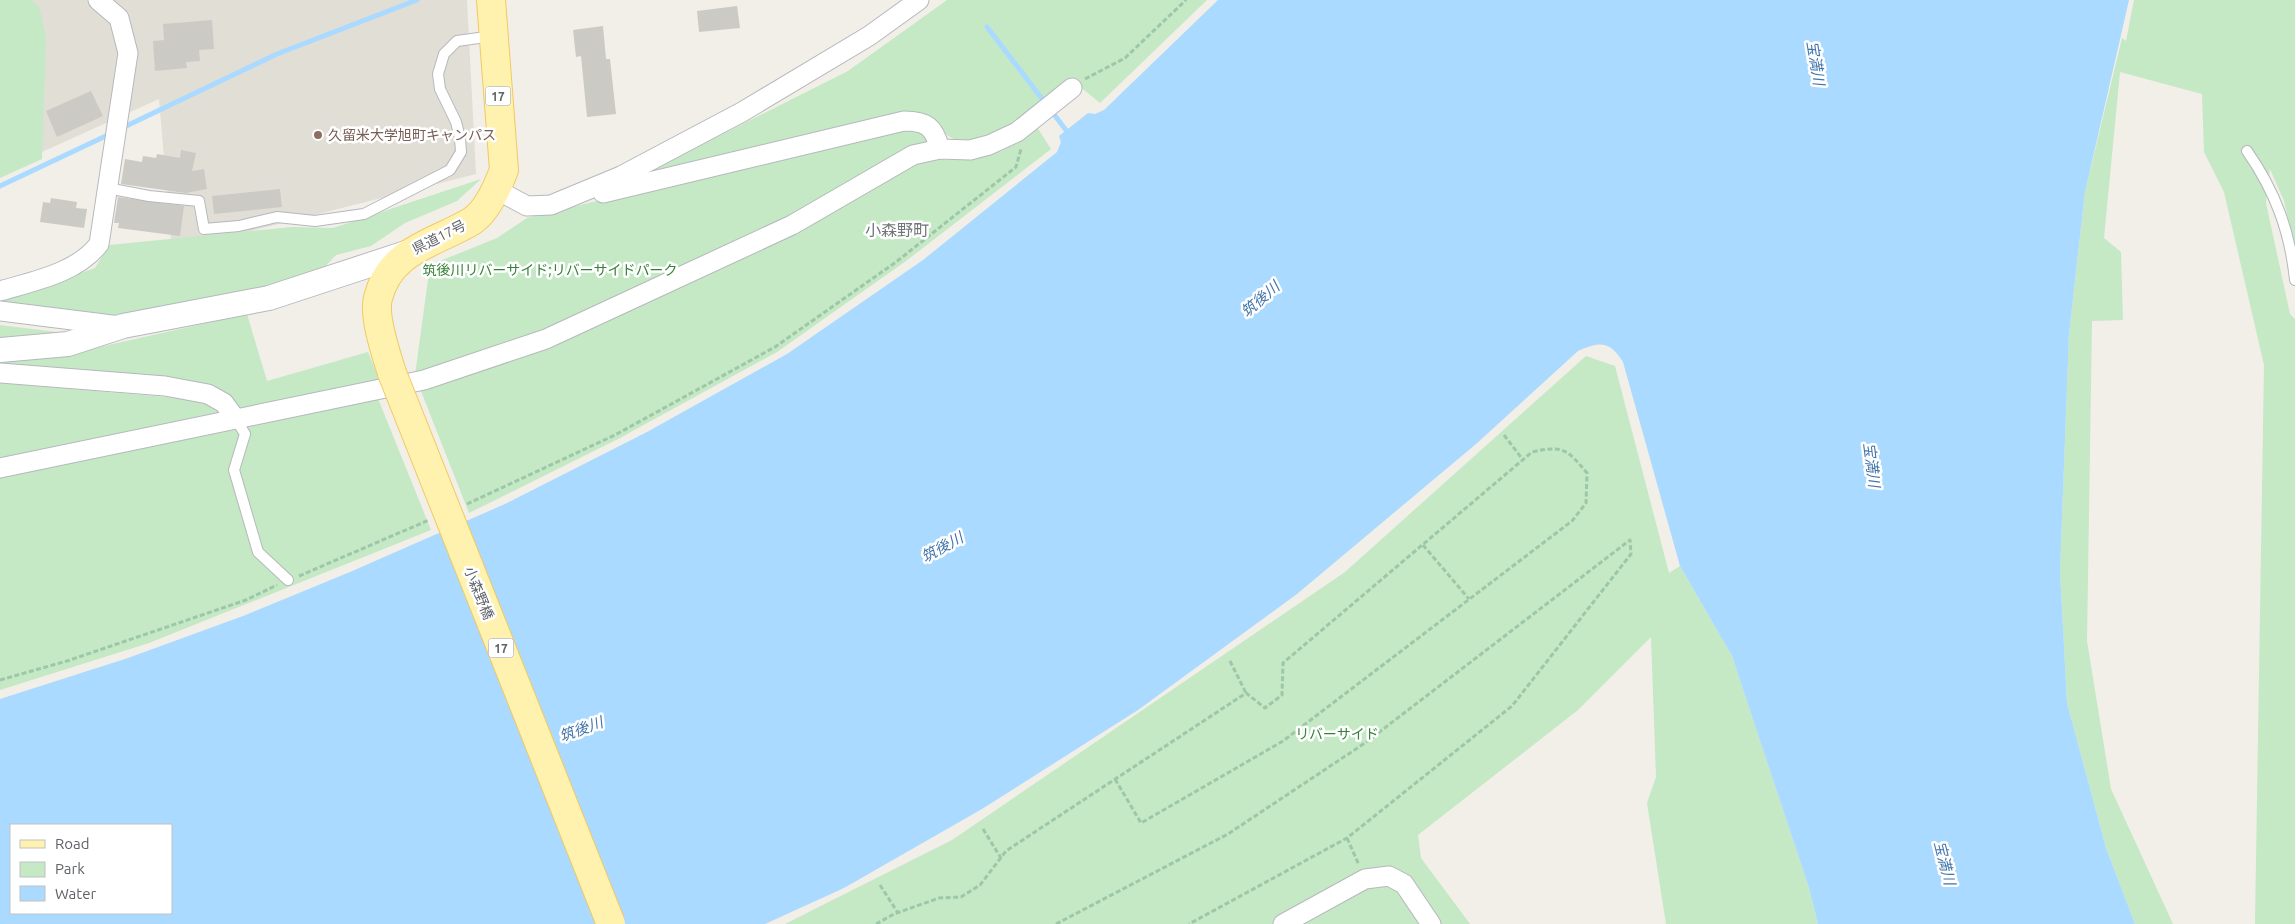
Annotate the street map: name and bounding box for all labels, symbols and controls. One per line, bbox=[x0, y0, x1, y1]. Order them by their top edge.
water label: 宝満川 bbox=[1804, 39, 1828, 89]
road number: 17 bbox=[486, 86, 510, 105]
place label: 久留米大学旭町キャンパス bbox=[328, 127, 496, 143]
marker: 久留米大学旭町キャンパス bbox=[312, 129, 324, 141]
street label: 県道17号 bbox=[410, 217, 468, 257]
district label: 小森野町 bbox=[865, 221, 929, 239]
park label: 筑後川リバーサイド;リバーサイドパーク bbox=[423, 262, 677, 278]
water label: 筑後川 bbox=[1237, 277, 1284, 320]
water label: 宝満川 bbox=[1861, 442, 1883, 490]
water label: 筑後川 bbox=[918, 528, 968, 565]
street label: 小森野橋 bbox=[461, 564, 497, 622]
road number: 17 bbox=[488, 638, 514, 658]
water label: 筑後川 bbox=[557, 713, 607, 745]
park label: リバーサイド bbox=[1295, 726, 1379, 742]
legend bbox=[10, 824, 172, 914]
text: Road bbox=[55, 835, 90, 852]
water label: 宝満川 bbox=[1931, 839, 1959, 889]
text: Park bbox=[55, 860, 85, 877]
text: Water bbox=[55, 885, 96, 902]

